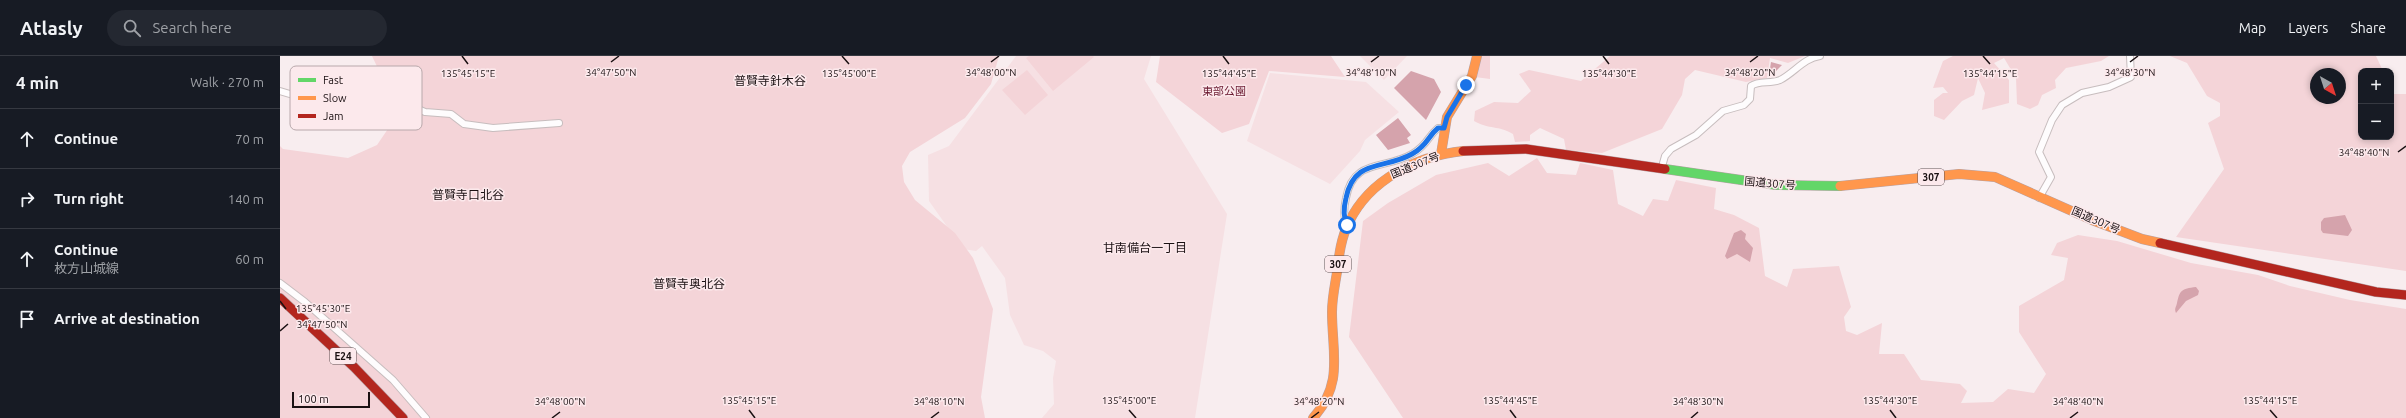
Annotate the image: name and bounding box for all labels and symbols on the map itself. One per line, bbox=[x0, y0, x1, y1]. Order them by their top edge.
legend bbox=[290, 66, 422, 130]
text: 34°47'50"N bbox=[586, 67, 636, 78]
text: 34°48'00"N bbox=[966, 67, 1016, 78]
text: 34°48'10"N bbox=[1346, 67, 1396, 78]
text: 34°48'20"N bbox=[1725, 67, 1775, 78]
text: 34°48'30"N bbox=[2105, 67, 2155, 78]
text: 135°45'15"E bbox=[441, 68, 496, 79]
text: 135°45'00"E bbox=[822, 68, 877, 79]
text: 135°44'45"E bbox=[1202, 68, 1257, 79]
text: 135°44'30"E bbox=[1582, 68, 1637, 79]
text: 135°44'15"E bbox=[1963, 68, 2018, 79]
north arrow bbox=[2310, 68, 2346, 104]
text: Fast bbox=[323, 74, 344, 86]
district label: 普賢寺針木谷 bbox=[734, 74, 806, 87]
route end bbox=[1457, 76, 1475, 94]
park label: 東部公園 bbox=[1202, 85, 1246, 97]
text: Slow bbox=[323, 92, 347, 104]
text: Jam bbox=[323, 110, 344, 122]
text: 34°48'40"N bbox=[2339, 147, 2389, 158]
street label: 国道307号 bbox=[1389, 150, 1441, 180]
road number: 307 bbox=[1918, 169, 1944, 185]
street label: 国道307号 bbox=[1744, 175, 1796, 191]
district label: 普賢寺口北谷 bbox=[432, 188, 504, 201]
street label: 国道307号 bbox=[2070, 204, 2122, 236]
route start bbox=[1338, 216, 1356, 234]
district label: 甘南備台一丁目 bbox=[1103, 241, 1187, 254]
road number: 307 bbox=[1325, 256, 1351, 272]
district label: 普賢寺奥北谷 bbox=[653, 277, 725, 290]
text: 135°45'30"E bbox=[296, 303, 351, 314]
text: 34°47'50"N bbox=[297, 319, 347, 330]
road number: E24 bbox=[330, 348, 356, 364]
scale bar bbox=[292, 390, 370, 409]
text: 135°45'15"E bbox=[722, 395, 777, 406]
text: 135°45'00"E bbox=[1102, 395, 1157, 406]
text: 135°44'45"E bbox=[1483, 395, 1538, 406]
text: 135°44'30"E bbox=[1863, 395, 1918, 406]
text: 135°44'15"E bbox=[2243, 395, 2298, 406]
text: 34°48'00"N bbox=[535, 396, 585, 407]
text: 34°48'10"N bbox=[914, 396, 964, 407]
text: 34°48'20"N bbox=[1294, 396, 1344, 407]
text: 34°48'30"N bbox=[1673, 396, 1723, 407]
text: 34°48'40"N bbox=[2053, 396, 2103, 407]

